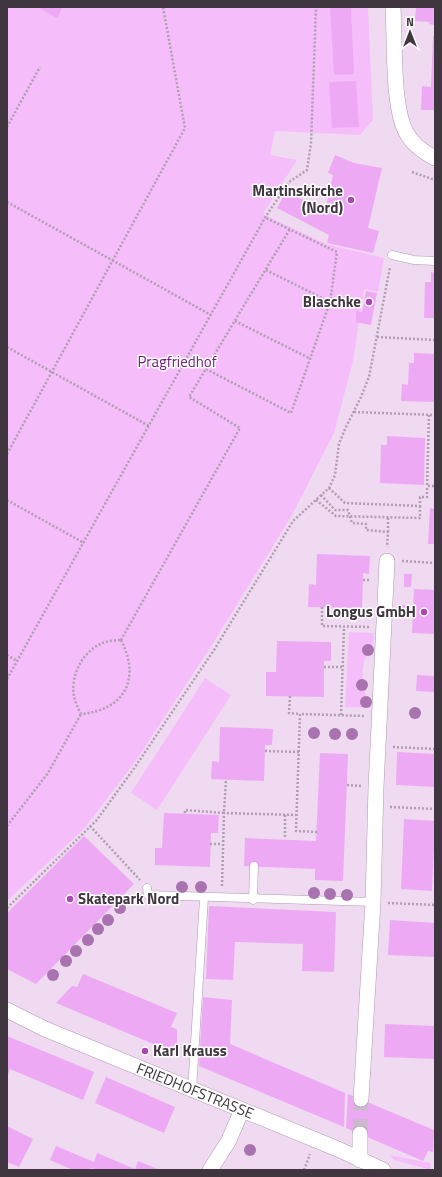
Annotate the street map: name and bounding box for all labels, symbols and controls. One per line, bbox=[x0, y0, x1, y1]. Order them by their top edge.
north arrow bbox=[390, 12, 430, 52]
text: N bbox=[406, 14, 414, 30]
place label: Martinskirche (Nord) bbox=[252, 179, 343, 219]
marker: Martinskirche (Nord) bbox=[346, 195, 356, 205]
place label: Blaschke bbox=[303, 290, 361, 313]
marker: Blaschke bbox=[364, 297, 374, 307]
park label: Pragfriedhof bbox=[137, 350, 217, 373]
place label: Longus GmbH bbox=[326, 600, 416, 623]
marker: Longus GmbH bbox=[419, 607, 429, 617]
place label: Skatepark Nord bbox=[78, 887, 179, 910]
marker: Skatepark Nord bbox=[65, 894, 75, 904]
place label: Karl Krauss bbox=[153, 1039, 227, 1062]
marker: Karl Krauss bbox=[140, 1046, 150, 1056]
street label: FRIEDHOFSTRASSE bbox=[133, 1056, 257, 1125]

